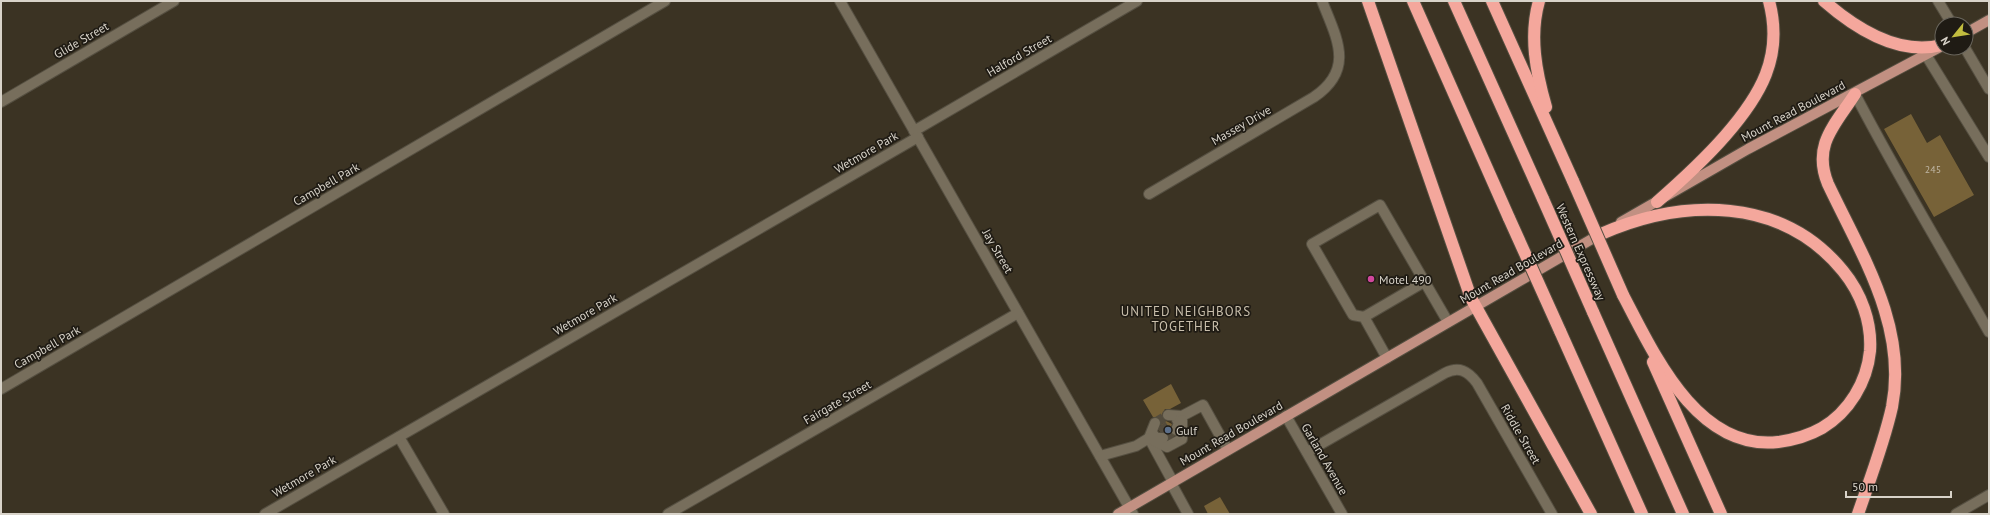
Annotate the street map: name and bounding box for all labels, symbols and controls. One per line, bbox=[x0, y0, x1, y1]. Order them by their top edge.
north arrow bbox=[1934, 16, 1974, 56]
street label: Glide Street bbox=[51, 18, 111, 62]
street label: Halford Street bbox=[984, 30, 1054, 80]
text: N bbox=[1937, 34, 1953, 48]
street label: Mount Read Boulevard bbox=[1738, 77, 1848, 145]
street label: Massey Drive bbox=[1208, 102, 1274, 148]
street label: Wetmore Park bbox=[831, 128, 901, 176]
street label: Campbell Park bbox=[290, 159, 362, 209]
house number: 245 bbox=[1925, 163, 1941, 176]
street label: Western Expressway bbox=[1553, 201, 1609, 303]
street label: Jay Street bbox=[979, 225, 1017, 276]
street label: Mount Read Boulevard bbox=[1457, 235, 1565, 307]
place label: Motel 490 bbox=[1379, 272, 1432, 287]
marker: Motel 490 bbox=[1366, 274, 1376, 284]
street label: Wetmore Park bbox=[550, 290, 620, 338]
district label: UNITED NEIGHBORS TOGETHER bbox=[1121, 303, 1251, 335]
street label: Campbell Park bbox=[11, 322, 83, 372]
street label: Fairgate Street bbox=[800, 377, 874, 427]
street label: Mount Read Boulevard bbox=[1177, 397, 1285, 469]
street label: Riddle Street bbox=[1498, 401, 1544, 467]
street label: Garland Avenue bbox=[1298, 421, 1352, 497]
place label: Gulf bbox=[1176, 423, 1198, 438]
marker: Gulf bbox=[1163, 425, 1173, 435]
street label: Wetmore Park bbox=[269, 452, 339, 500]
scale bar bbox=[1846, 473, 1951, 499]
text: 50 m bbox=[1852, 479, 1878, 494]

